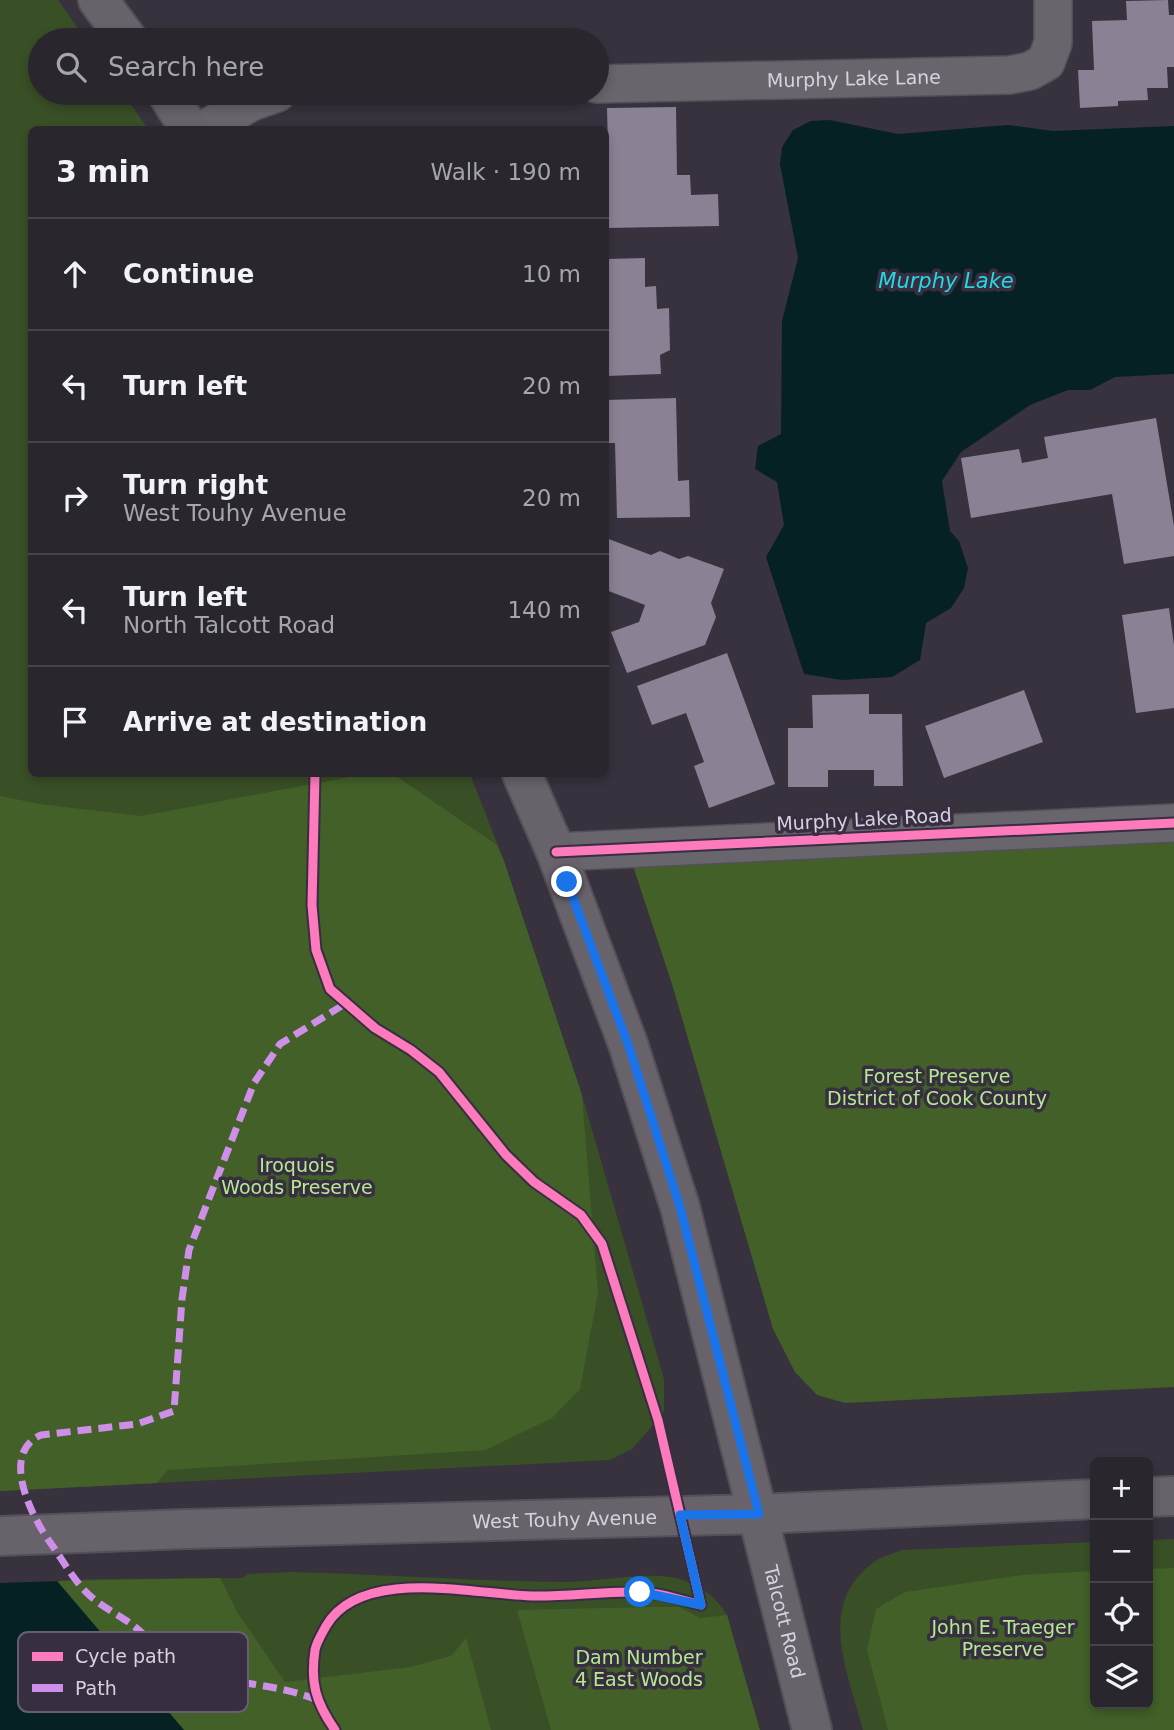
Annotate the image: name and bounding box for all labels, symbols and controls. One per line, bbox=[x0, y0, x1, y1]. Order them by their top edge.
search box bbox=[28, 28, 609, 105]
icon: search bbox=[52, 48, 90, 86]
text: Search here bbox=[108, 52, 264, 82]
street label: Murphy Lake Lane bbox=[767, 66, 941, 91]
text: 3 min bbox=[56, 154, 150, 189]
text: Walk · 190 m bbox=[430, 159, 581, 185]
icon: ahead bbox=[56, 255, 94, 293]
text: Continue bbox=[123, 259, 254, 289]
text: 10 m bbox=[522, 261, 581, 287]
water label: Murphy Lake bbox=[878, 269, 1014, 293]
icon: left bbox=[56, 367, 94, 405]
text: Turn left bbox=[123, 371, 247, 401]
text: 20 m bbox=[522, 373, 581, 399]
text: Turn right bbox=[123, 470, 268, 500]
icon: right bbox=[56, 479, 94, 517]
text: 20 m bbox=[522, 485, 581, 511]
text: West Touhy Avenue bbox=[123, 500, 347, 526]
text: Turn left bbox=[123, 582, 247, 612]
icon: left bbox=[56, 591, 94, 629]
text: 140 m bbox=[507, 597, 581, 623]
text: North Talcott Road bbox=[123, 612, 335, 638]
icon: arrive bbox=[56, 703, 94, 741]
text: Arrive at destination bbox=[123, 707, 427, 737]
street label: Murphy Lake Road bbox=[776, 803, 952, 835]
route end bbox=[551, 866, 582, 897]
park label: Forest Preserve District of Cook County bbox=[827, 1065, 1047, 1109]
park label: Iroquois Woods Preserve bbox=[221, 1154, 373, 1198]
map controls bbox=[1090, 1457, 1153, 1709]
button: + bbox=[1090, 1457, 1153, 1520]
street label: West Touhy Avenue bbox=[472, 1506, 657, 1533]
button: − bbox=[1090, 1520, 1153, 1583]
street label: Talcott Road bbox=[760, 1562, 810, 1681]
route start bbox=[624, 1576, 655, 1607]
button: locate bbox=[1090, 1583, 1153, 1646]
park label: John E. Traeger Preserve bbox=[931, 1616, 1075, 1660]
legend bbox=[18, 1632, 248, 1712]
text: Cycle path bbox=[75, 1645, 176, 1667]
park label: Dam Number 4 East Woods bbox=[575, 1646, 703, 1690]
button: layers bbox=[1090, 1646, 1153, 1709]
text: Path bbox=[75, 1677, 117, 1699]

